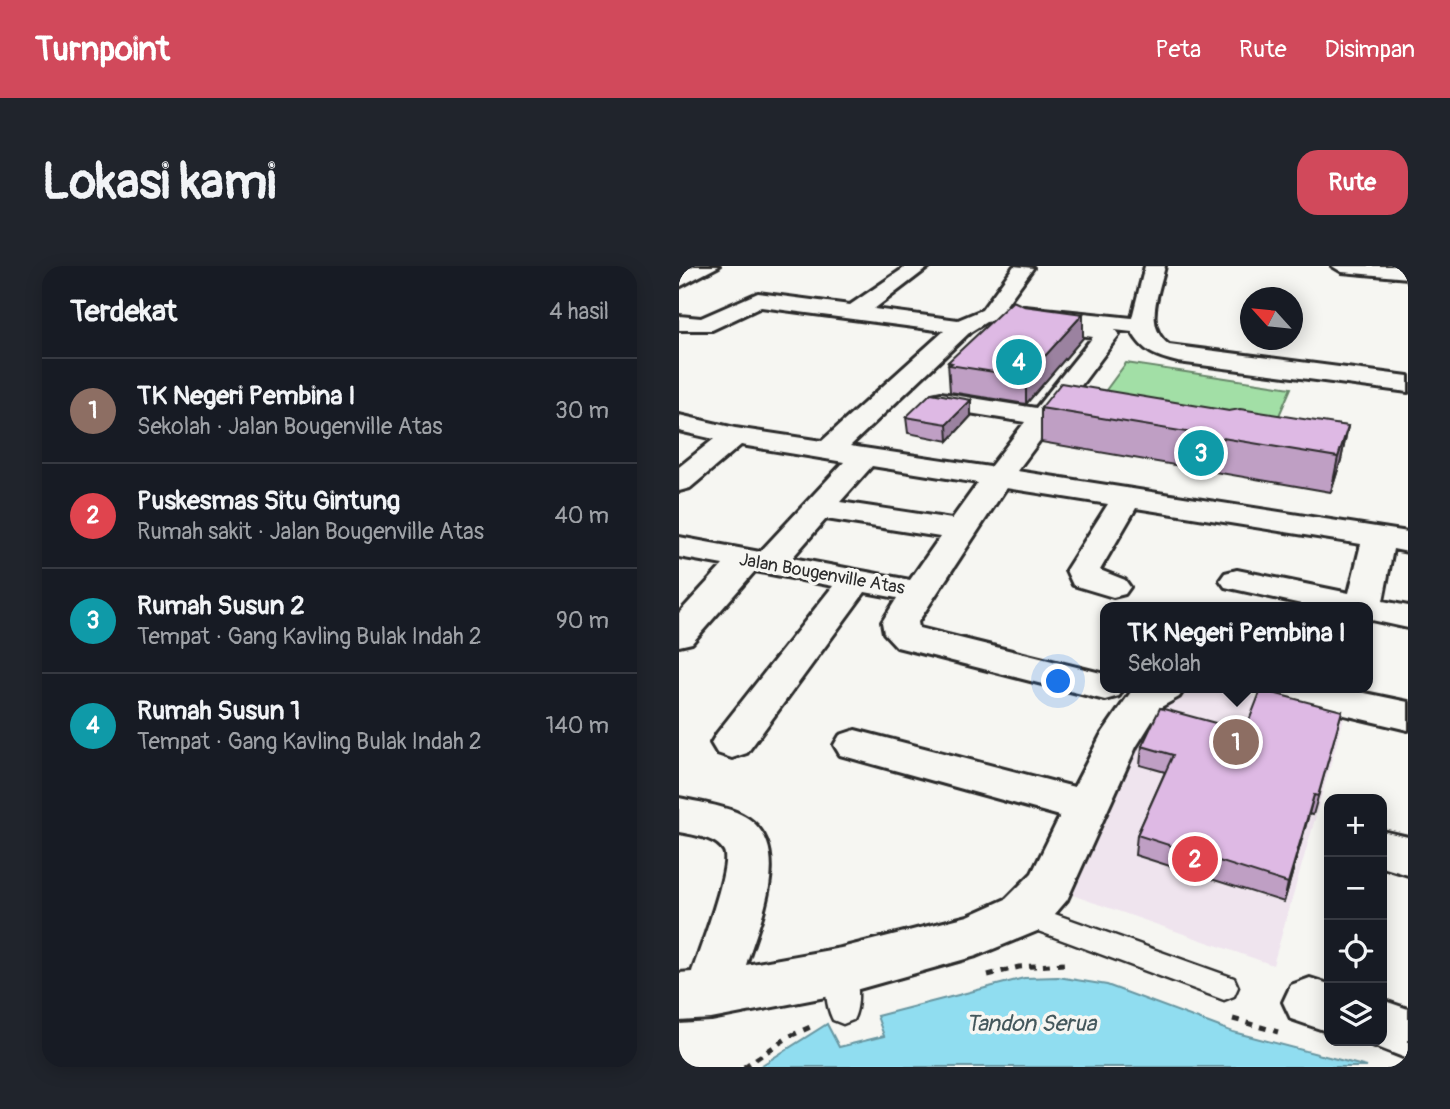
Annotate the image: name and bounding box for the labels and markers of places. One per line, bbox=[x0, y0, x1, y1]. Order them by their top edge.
pin: 4 bbox=[996, 336, 1042, 388]
pin: 3 bbox=[1178, 427, 1224, 479]
pin: 1 bbox=[1213, 716, 1259, 768]
pin: 2 bbox=[1172, 833, 1218, 885]

